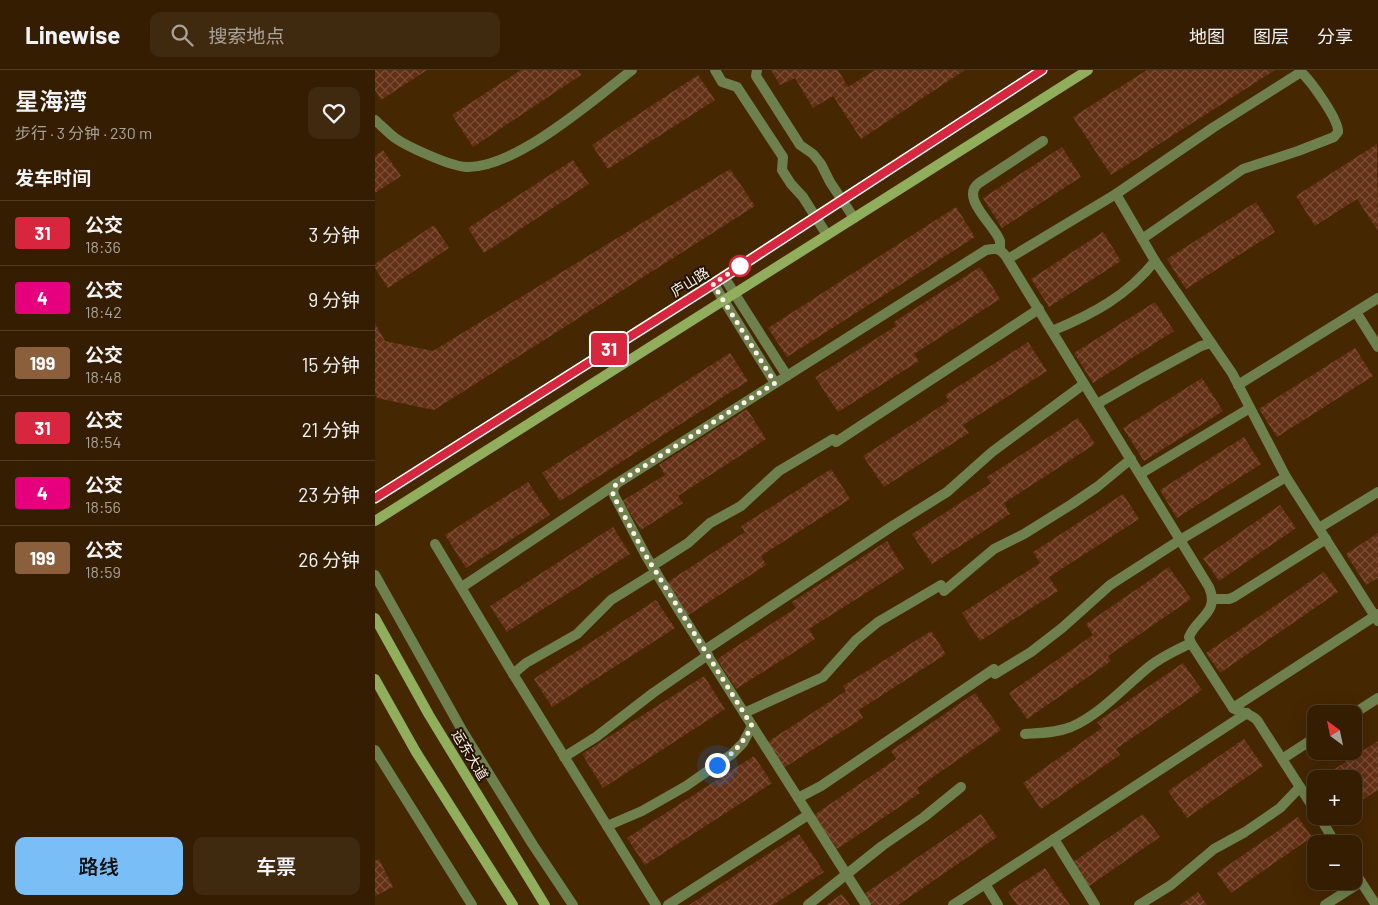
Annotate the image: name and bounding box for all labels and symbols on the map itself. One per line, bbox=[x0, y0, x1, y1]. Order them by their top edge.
unlabelled marker bbox=[729, 255, 751, 277]
street label: 庐山路 bbox=[667, 263, 712, 300]
line badge: 31 bbox=[587, 333, 631, 365]
north arrow bbox=[1307, 705, 1363, 760]
street label: 运东大道 bbox=[449, 726, 492, 783]
your location bbox=[705, 753, 730, 778]

